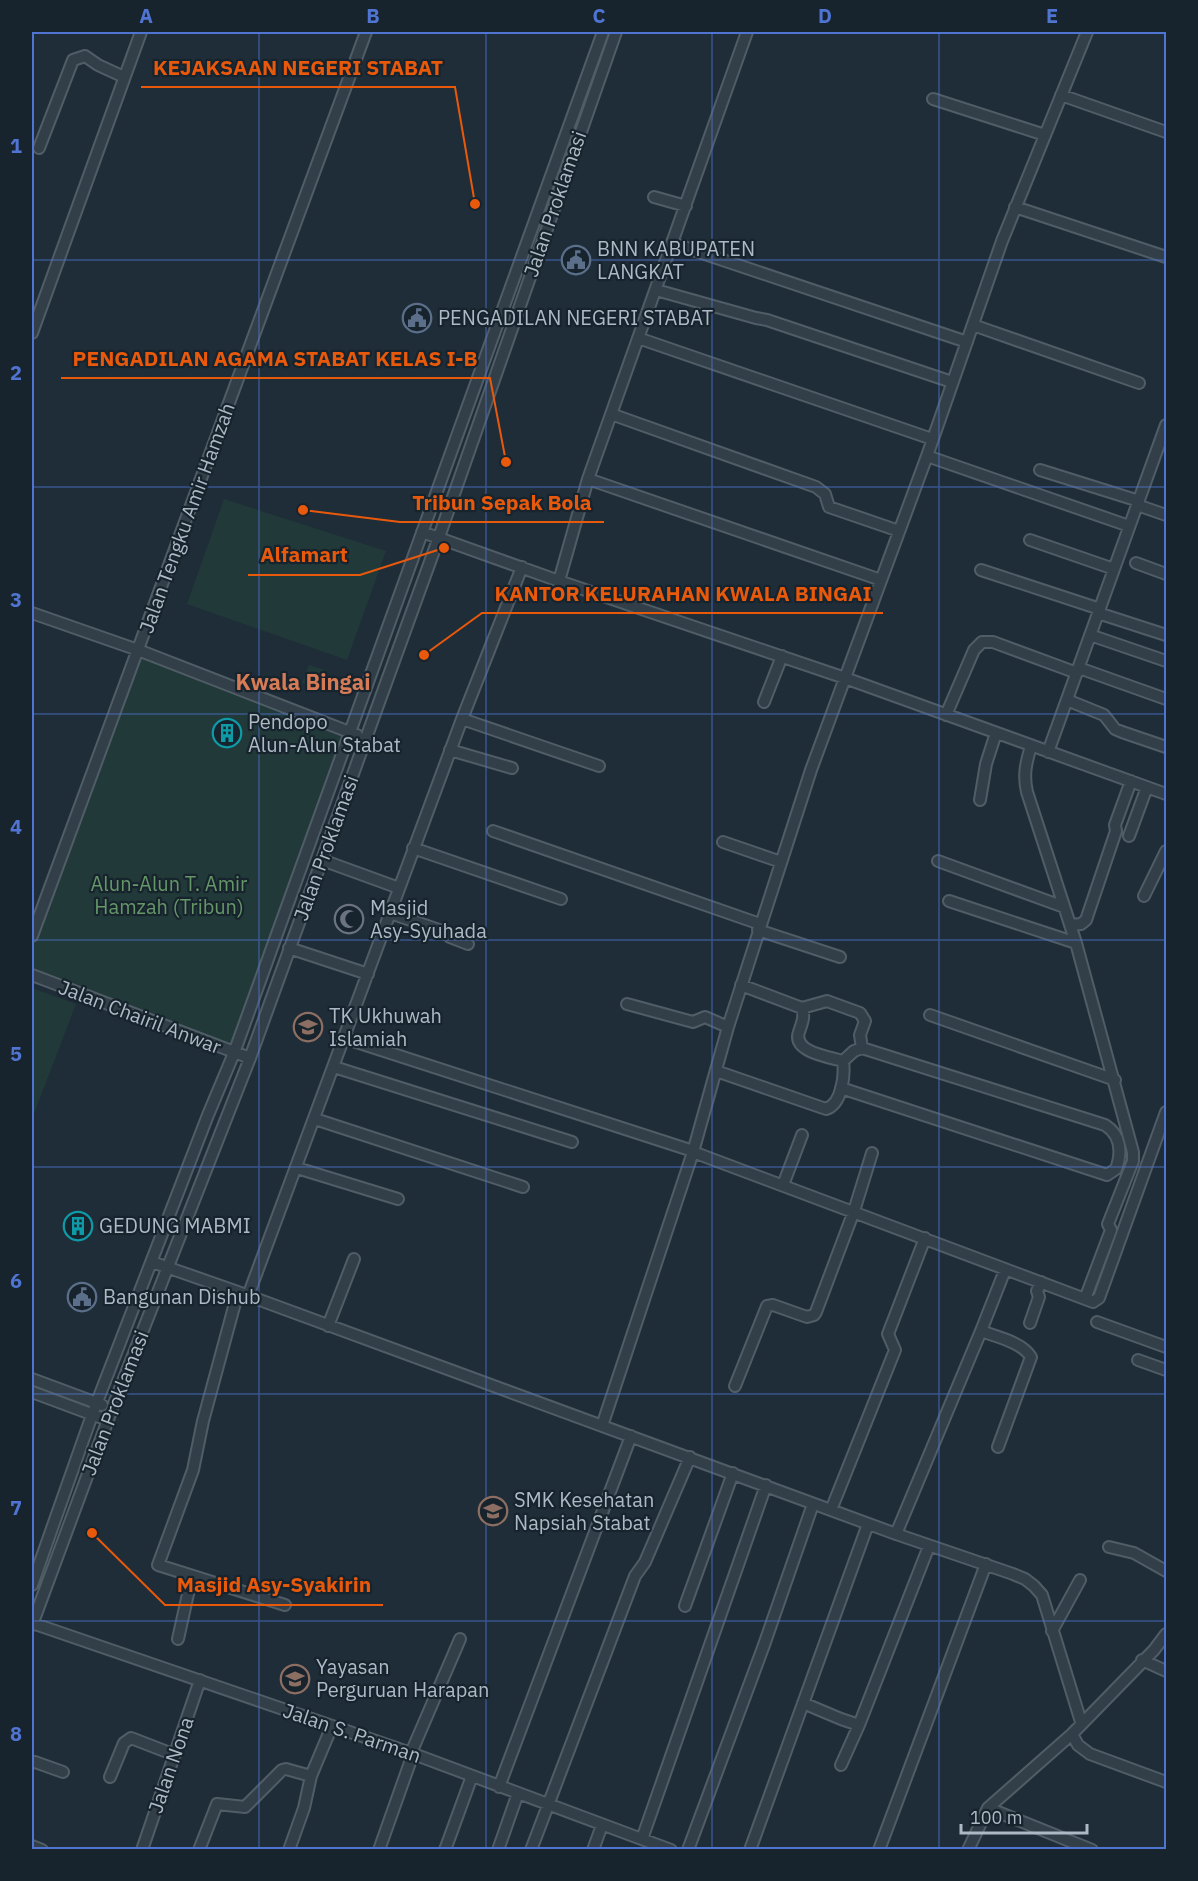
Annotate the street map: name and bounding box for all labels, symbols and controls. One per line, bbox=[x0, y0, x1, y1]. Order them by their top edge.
text: A bbox=[139, 2, 153, 29]
text: B bbox=[366, 2, 380, 29]
text: C bbox=[592, 2, 606, 29]
text: D bbox=[818, 2, 832, 29]
text: E bbox=[1046, 2, 1058, 29]
callout: KEJAKSAAN NEGERI STABAT bbox=[141, 48, 455, 87]
text: KEJAKSAAN NEGERI STABAT bbox=[153, 53, 443, 81]
street label: Jalan Proklamasi bbox=[517, 127, 592, 281]
text: 1 bbox=[10, 132, 22, 159]
place label: BNN KABUPATEN LANGKAT bbox=[597, 235, 755, 285]
public building icon: BNN KABUPATEN LANGKAT bbox=[560, 244, 592, 276]
public building icon: PENGADILAN NEGERI STABAT bbox=[401, 302, 433, 334]
place label: PENGADILAN NEGERI STABAT bbox=[438, 304, 713, 331]
callout: PENGADILAN AGAMA STABAT KELAS I-B bbox=[61, 339, 490, 378]
text: PENGADILAN AGAMA STABAT KELAS I-B bbox=[73, 344, 477, 372]
text: 2 bbox=[10, 359, 22, 386]
street label: Jalan Tengku Amir Hamzah bbox=[132, 399, 241, 637]
callout: Tribun Sepak Bola bbox=[400, 483, 604, 522]
text: Tribun Sepak Bola bbox=[412, 488, 592, 516]
callout: Alfamart bbox=[248, 536, 360, 575]
text: Alfamart bbox=[260, 540, 348, 568]
callout: KANTOR KELURAHAN KWALA BINGAI bbox=[482, 574, 883, 613]
text: KANTOR KELURAHAN KWALA BINGAI bbox=[494, 579, 872, 607]
text: 3 bbox=[10, 586, 22, 613]
district label: Kwala Bingai bbox=[236, 667, 370, 696]
place label: Pendopo Alun-Alun Stabat bbox=[248, 708, 401, 758]
building icon: Pendopo Alun-Alun Stabat bbox=[211, 717, 243, 749]
street label: Jalan Proklamasi bbox=[287, 771, 364, 924]
text: 4 bbox=[10, 813, 22, 840]
park label: Alun-Alun T. Amir Hamzah (Tribun) bbox=[91, 870, 247, 920]
place label: Masjid Asy-Syuhada bbox=[370, 894, 487, 944]
mosque icon: Masjid Asy-Syuhada bbox=[333, 903, 365, 935]
street label: Jalan Chairil Anwar bbox=[55, 973, 225, 1060]
place label: TK Ukhuwah Islamiah bbox=[329, 1002, 442, 1052]
school or university icon: TK Ukhuwah Islamiah bbox=[292, 1011, 324, 1043]
text: 5 bbox=[10, 1040, 22, 1067]
building icon: GEDUNG MABMI bbox=[62, 1210, 94, 1242]
place label: GEDUNG MABMI bbox=[99, 1212, 251, 1239]
text: 6 bbox=[10, 1267, 22, 1294]
public building icon: Bangunan Dishub bbox=[66, 1281, 98, 1313]
place label: Bangunan Dishub bbox=[103, 1283, 261, 1310]
street label: Jalan Proklamasi bbox=[75, 1327, 155, 1479]
place label: SMK Kesehatan Napsiah Stabat bbox=[514, 1486, 654, 1536]
text: 7 bbox=[10, 1494, 22, 1521]
school or university icon: SMK Kesehatan Napsiah Stabat bbox=[477, 1495, 509, 1527]
callout: Masjid Asy-Syakirin bbox=[165, 1566, 383, 1605]
text: Masjid Asy-Syakirin bbox=[177, 1570, 371, 1598]
place label: Yayasan Perguruan Harapan bbox=[316, 1653, 489, 1703]
school or university icon: Yayasan Perguruan Harapan bbox=[279, 1663, 311, 1695]
street label: Jalan S. Parman bbox=[280, 1696, 425, 1769]
street label: Jalan Nona bbox=[141, 1713, 200, 1817]
text: 8 bbox=[10, 1720, 22, 1747]
scale bar bbox=[961, 1797, 1087, 1835]
text: 100 m bbox=[970, 1806, 1022, 1829]

